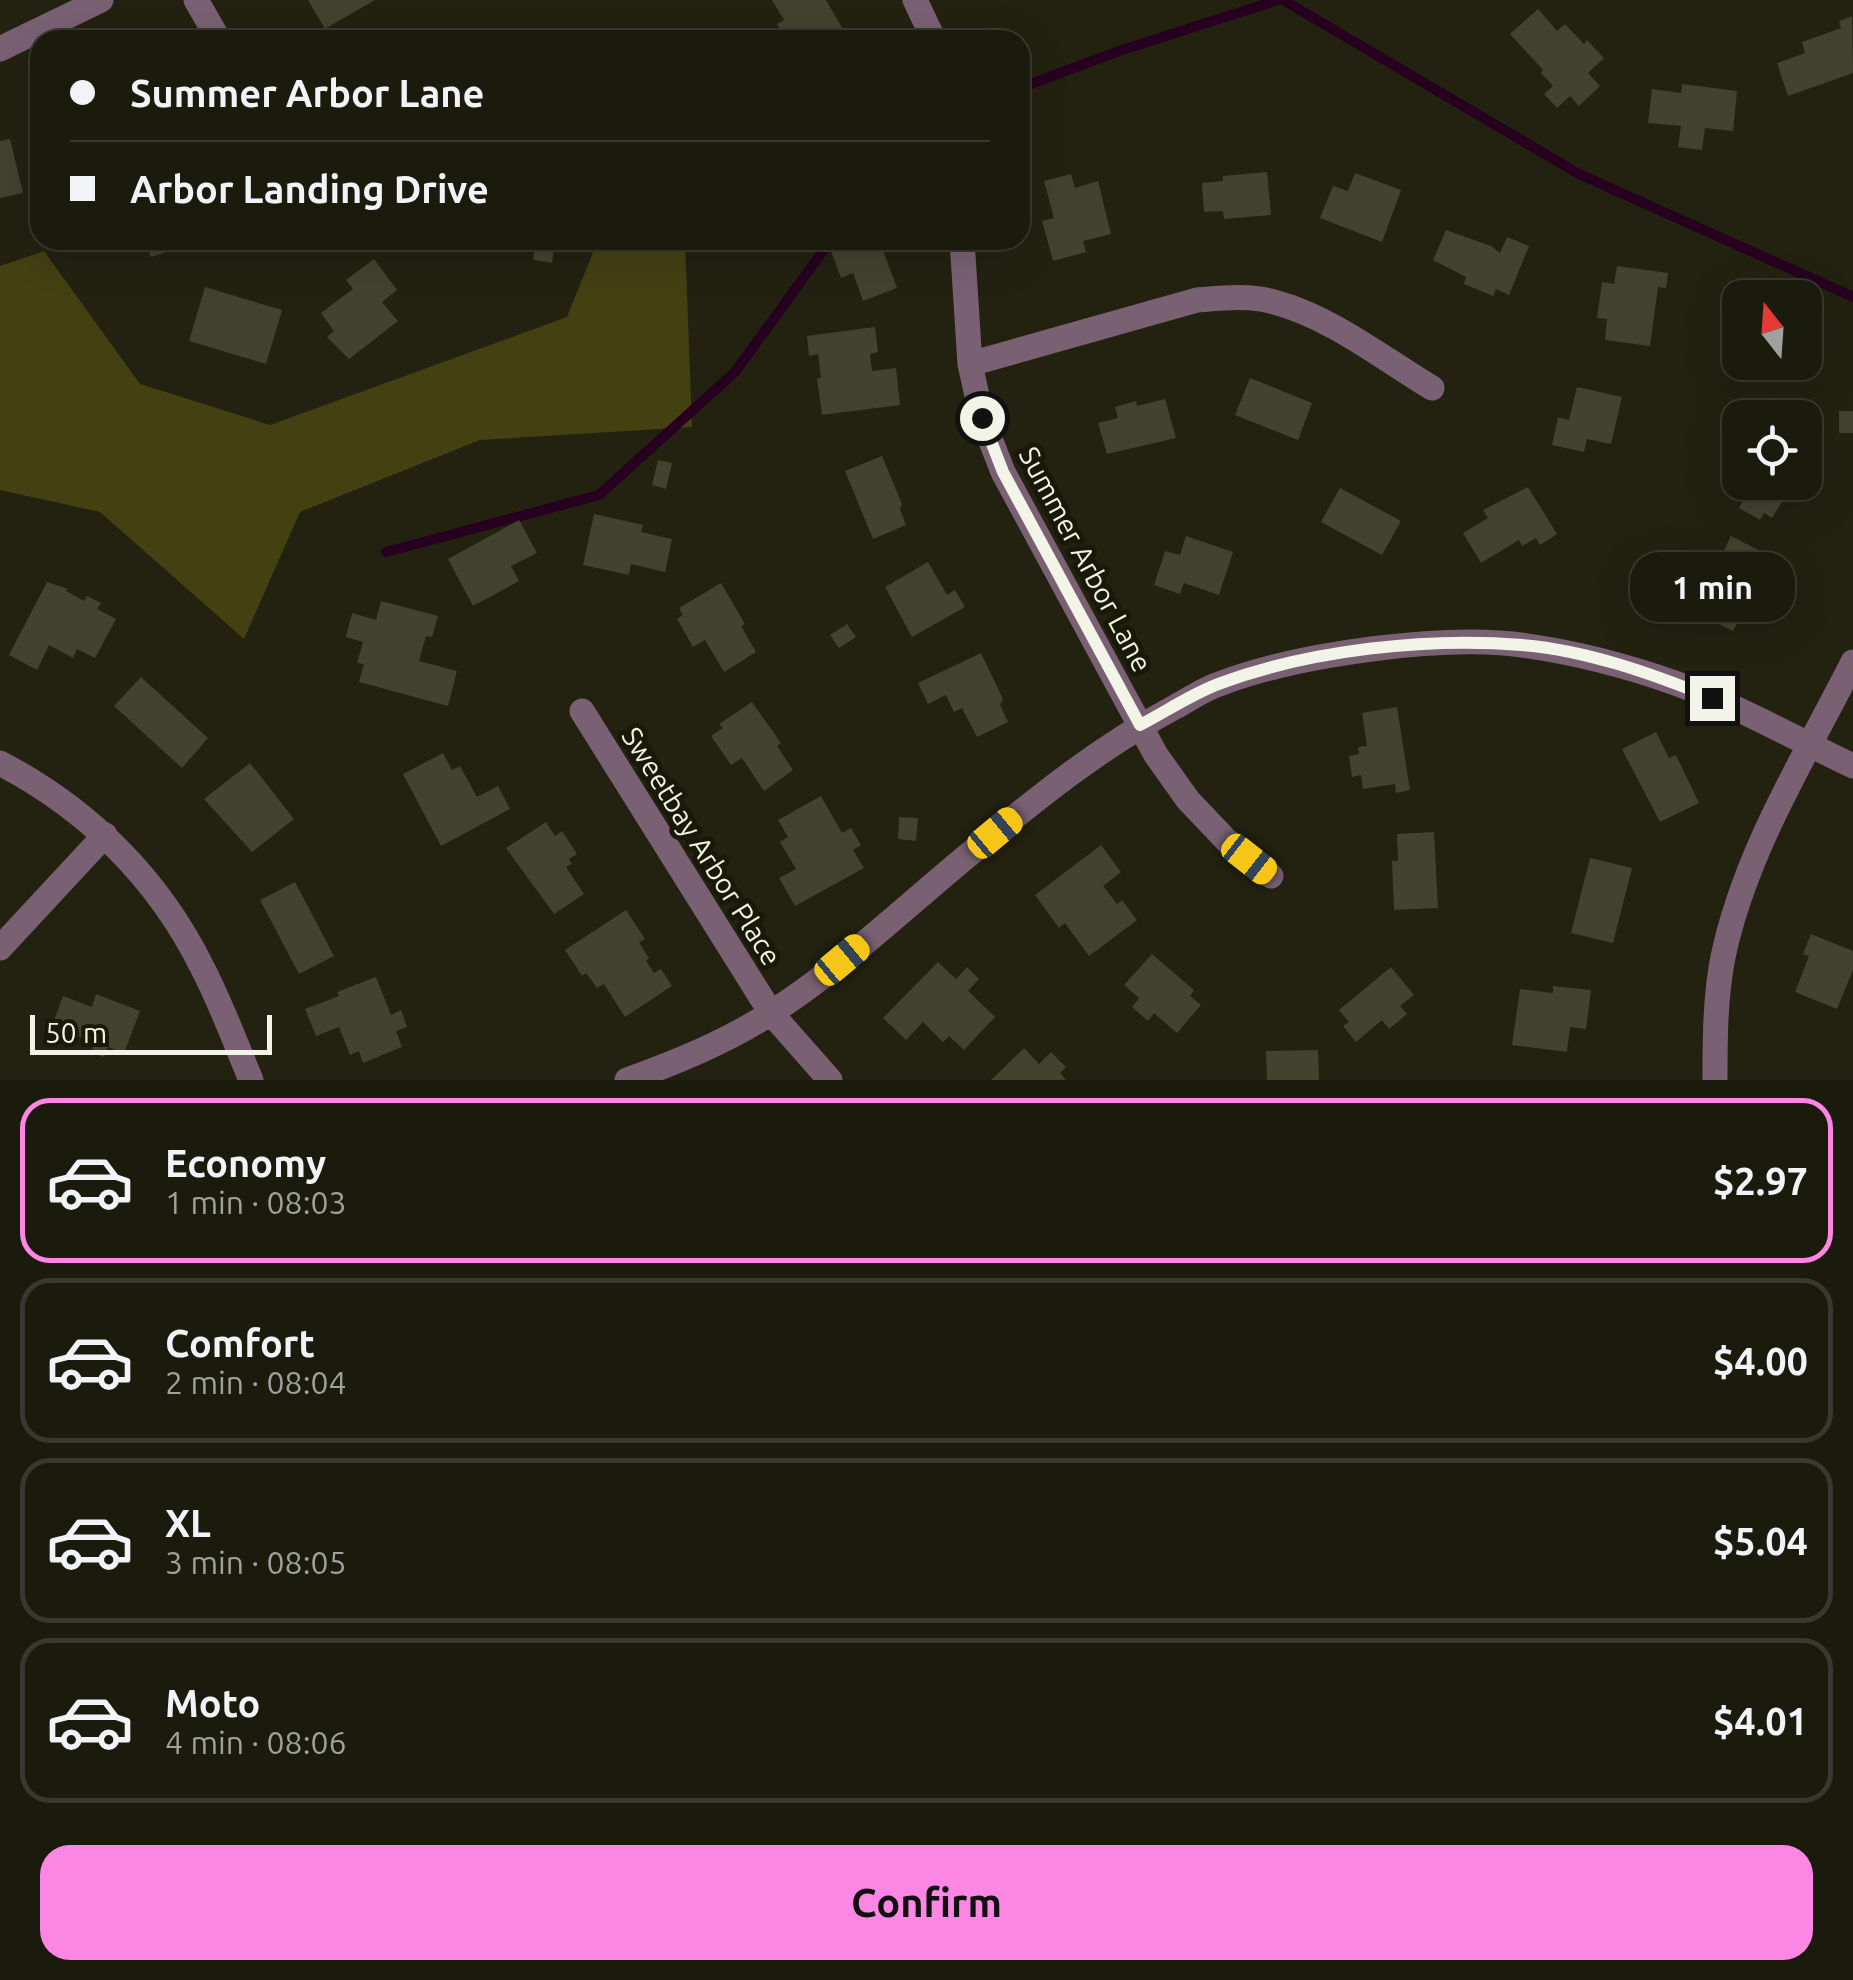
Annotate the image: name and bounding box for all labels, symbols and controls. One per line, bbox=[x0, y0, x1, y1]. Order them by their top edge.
text: Summer Arbor Lane bbox=[130, 72, 484, 114]
text: Arbor Landing Drive bbox=[130, 168, 489, 210]
north arrow bbox=[1722, 280, 1822, 380]
map controls bbox=[1722, 280, 1822, 500]
route start bbox=[960, 396, 1005, 441]
button: locate bbox=[1722, 400, 1822, 500]
street label: Summer Arbor Lane bbox=[1014, 441, 1158, 677]
callout: 1 min bbox=[1630, 553, 1794, 623]
text: 1 min bbox=[1672, 569, 1753, 605]
route end bbox=[1690, 676, 1735, 721]
street label: Sweetbay Arbor Place bbox=[616, 721, 788, 971]
car bbox=[962, 802, 1028, 864]
car bbox=[1216, 829, 1282, 889]
car bbox=[809, 929, 875, 991]
scale bar bbox=[30, 1010, 272, 1054]
text: 50 m bbox=[45, 1017, 107, 1048]
icon: car bbox=[45, 1136, 135, 1226]
text: Economy bbox=[165, 1142, 326, 1184]
text: $2.97 bbox=[1713, 1160, 1808, 1202]
text: 1 min · 08:03 bbox=[165, 1184, 347, 1220]
icon: car bbox=[45, 1316, 135, 1406]
text: Comfort bbox=[165, 1322, 315, 1364]
text: $4.00 bbox=[1713, 1340, 1808, 1382]
text: 2 min · 08:04 bbox=[165, 1364, 347, 1400]
icon: car bbox=[45, 1496, 135, 1586]
text: XL bbox=[165, 1502, 211, 1544]
text: $5.04 bbox=[1713, 1520, 1808, 1562]
text: 3 min · 08:05 bbox=[165, 1544, 347, 1580]
icon: car bbox=[45, 1676, 135, 1766]
text: Moto bbox=[165, 1682, 260, 1724]
text: $4.01 bbox=[1713, 1700, 1808, 1742]
text: 4 min · 08:06 bbox=[165, 1724, 347, 1760]
button: Confirm bbox=[40, 1845, 1813, 1960]

